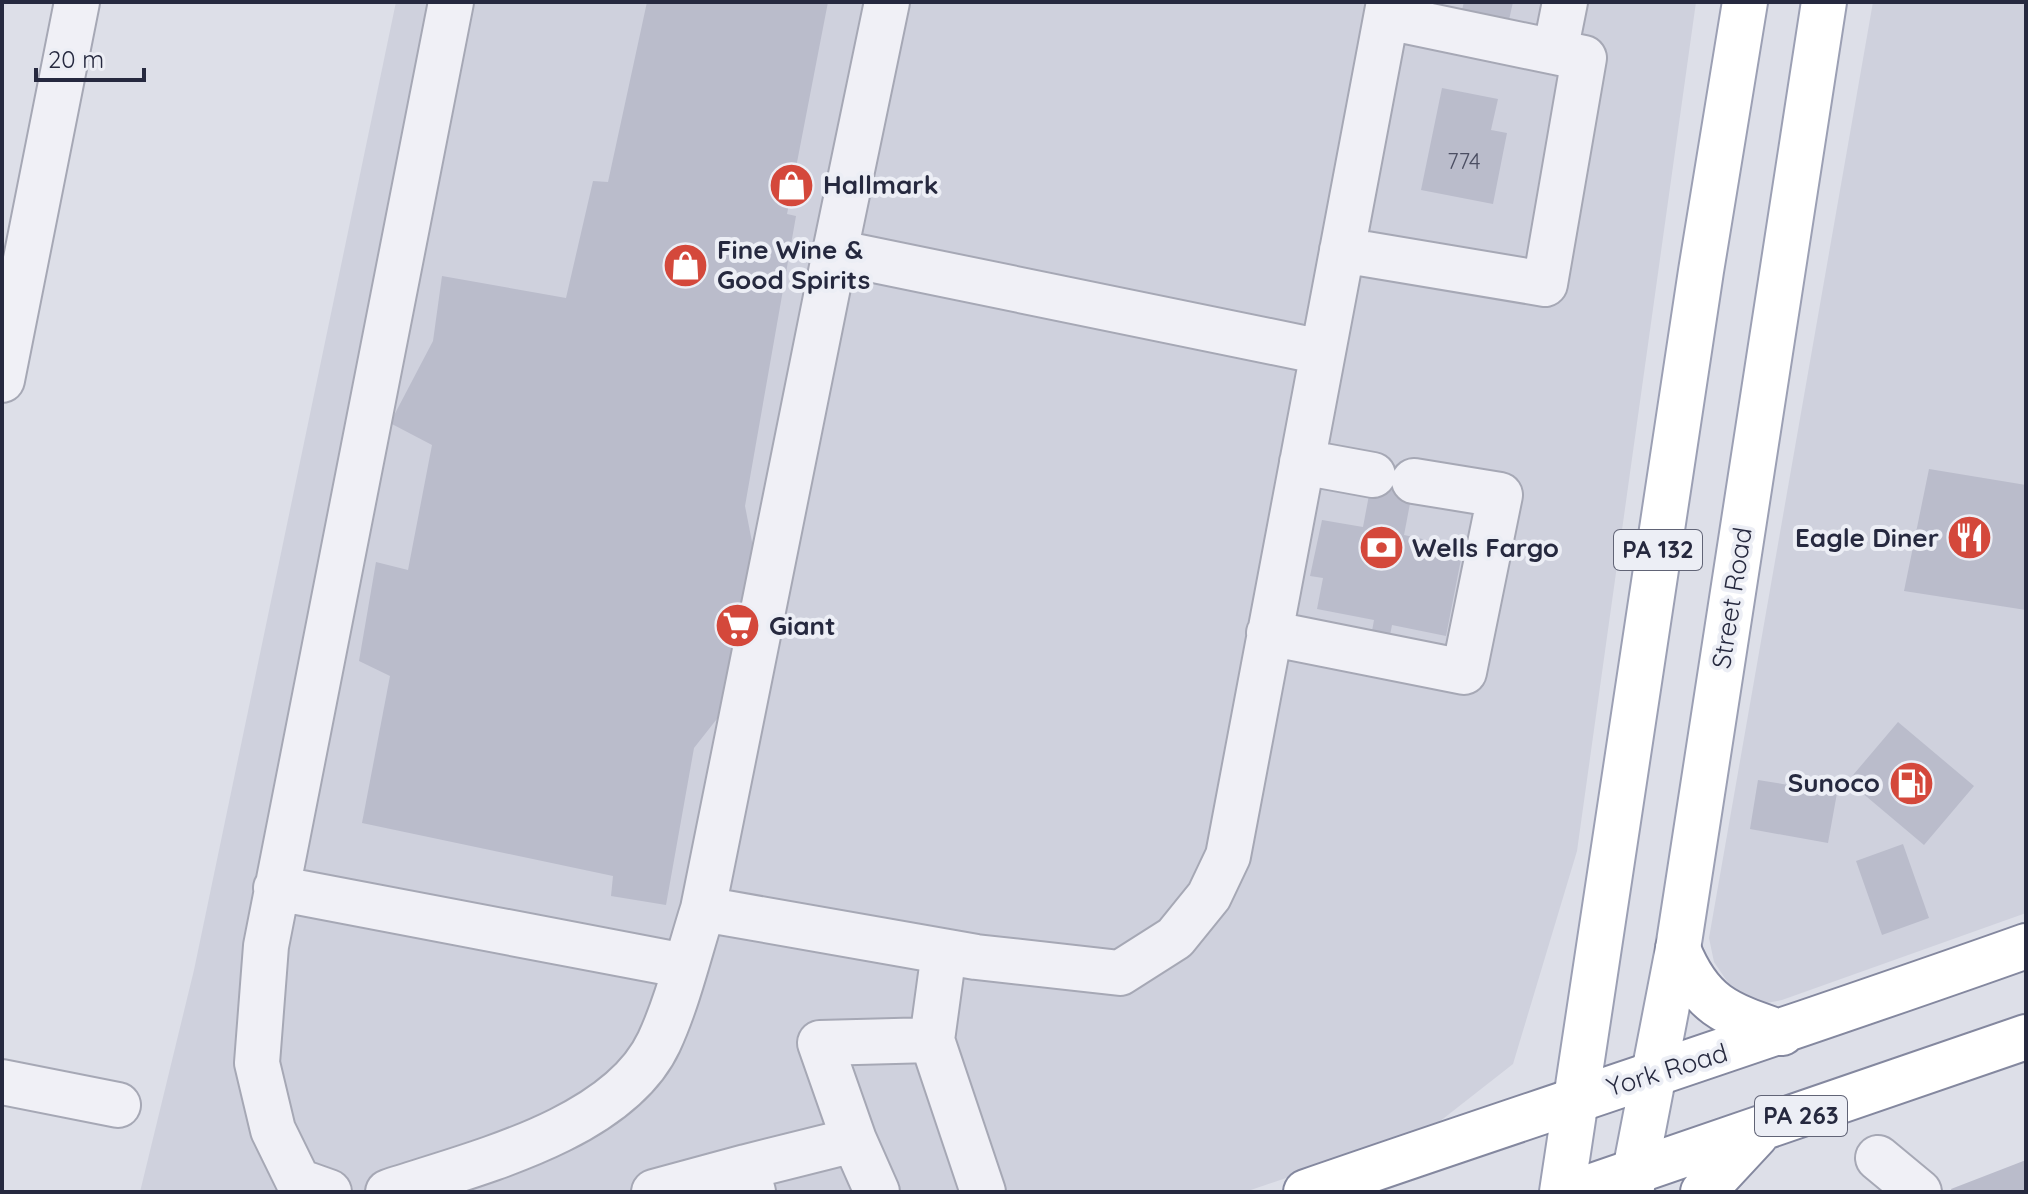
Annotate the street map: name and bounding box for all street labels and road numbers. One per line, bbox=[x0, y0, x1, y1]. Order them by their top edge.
street label: Street Road bbox=[1704, 525, 1759, 671]
road number: PA 132 bbox=[1614, 530, 1702, 570]
street label: York Road bbox=[1602, 1036, 1731, 1104]
road number: PA 263 bbox=[1755, 1096, 1847, 1136]

